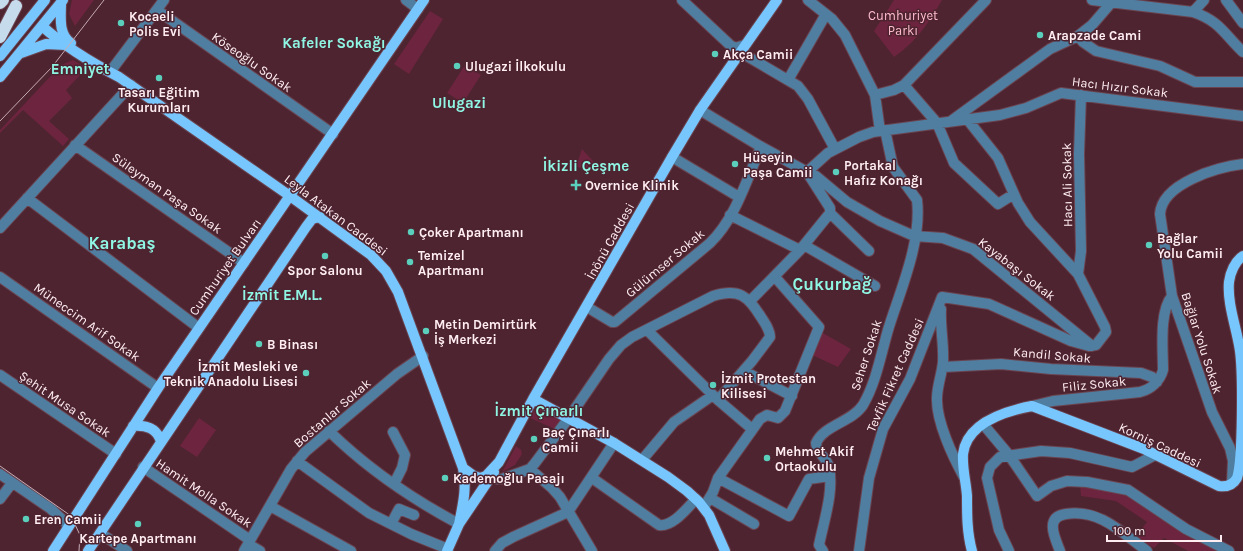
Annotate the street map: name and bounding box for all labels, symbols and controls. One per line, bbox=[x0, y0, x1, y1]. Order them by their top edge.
park label: Cumhuriyet Parkı bbox=[868, 8, 938, 38]
place label: Kocaeli Polis Evi bbox=[129, 9, 181, 39]
marker: Kocaeli Polis Evi bbox=[116, 18, 126, 28]
place label: Arapzade Cami bbox=[1048, 28, 1141, 43]
street label: Köseoğlu Sokak bbox=[209, 29, 295, 95]
marker: Arapzade Cami bbox=[1035, 30, 1045, 40]
district label: Kafeler Sokağı bbox=[282, 34, 386, 52]
place label: Akça Camii bbox=[723, 47, 793, 62]
marker: Akça Camii bbox=[710, 49, 720, 59]
place label: Ulugazi İlkokulu bbox=[465, 58, 566, 74]
district label: Emniyet bbox=[51, 60, 109, 78]
marker: Ulugazi İlkokulu bbox=[452, 61, 462, 71]
marker: Tasarı Eğitim Kurumları bbox=[154, 73, 164, 83]
street label: Hacı Hızır Sokak bbox=[1071, 74, 1169, 100]
place label: Tasarı Eğitim Kurumları bbox=[118, 85, 200, 115]
district label: Ulugazi bbox=[432, 94, 486, 112]
street label: Hacı Ali Sokak bbox=[1059, 143, 1075, 227]
street label: Süleyman Paşa Sokak bbox=[109, 149, 225, 237]
place label: Hüseyin Paşa Camii bbox=[743, 150, 813, 180]
district label: İkizli Çeşme bbox=[543, 156, 629, 175]
place label: Portakal Hafız Konağı bbox=[844, 158, 923, 188]
marker: Hüseyin Paşa Camii bbox=[730, 159, 740, 169]
marker: Portakal Hafız Konağı bbox=[831, 167, 841, 177]
street label: Leyla Atakan Caddesi bbox=[281, 171, 391, 259]
place label: Overnice Klinik bbox=[585, 178, 679, 193]
marker: Overnice Klinik bbox=[570, 179, 582, 191]
street label: İnönü Caddesi bbox=[583, 200, 637, 282]
street label: Cumhuriyet Bulvarı bbox=[186, 216, 264, 318]
place label: Çoker Apartmanı bbox=[419, 225, 524, 240]
street label: Gülümser Sokak bbox=[623, 226, 707, 300]
marker: Çoker Apartmanı bbox=[406, 227, 416, 237]
place label: Bağlar Yolu Camii bbox=[1157, 231, 1223, 261]
district label: Karabaş bbox=[88, 233, 156, 253]
street label: Kayabaşı Sokak bbox=[975, 234, 1059, 304]
marker: Bağlar Yolu Camii bbox=[1144, 240, 1154, 250]
place label: Temizel Apartmanı bbox=[418, 248, 484, 278]
marker: Spor Salonu bbox=[320, 251, 330, 261]
marker: Temizel Apartmanı bbox=[405, 257, 415, 267]
place label: Spor Salonu bbox=[287, 263, 363, 278]
district label: Çukurbağ bbox=[792, 274, 872, 294]
street label: Müneccim Arif Sokak bbox=[31, 280, 143, 364]
district label: İzmit E.M.L. bbox=[242, 285, 322, 304]
street label: Bağlar Yolu Sokak bbox=[1179, 290, 1225, 396]
street label: Tevfik Fikret Caddesi bbox=[863, 316, 927, 434]
place label: Metin Demirtürk İş Merkezi bbox=[434, 317, 537, 347]
street label: Seher Sokak bbox=[847, 318, 885, 392]
marker: Metin Demirtürk İş Merkezi bbox=[421, 326, 431, 336]
place label: B Binası bbox=[267, 337, 318, 352]
marker: B Binası bbox=[254, 339, 264, 349]
street label: Kandil Sokak bbox=[1013, 344, 1091, 366]
place label: İzmit Mesleki ve Teknik Anadolu Lisesi bbox=[164, 358, 298, 389]
street label: Şehit Musa Sokak bbox=[16, 368, 114, 440]
marker: İzmit Mesleki ve Teknik Anadolu Lisesi bbox=[301, 368, 311, 378]
place label: İzmit Protestan Kilisesi bbox=[721, 370, 816, 401]
street label: Filiz Sokak bbox=[1061, 373, 1127, 395]
street label: Bostanlar Sokak bbox=[290, 375, 374, 451]
marker: İzmit Protestan Kilisesi bbox=[708, 380, 718, 390]
district label: İzmit Çınarlı bbox=[495, 401, 583, 420]
street label: Korniş Caddesi bbox=[1116, 419, 1204, 471]
place label: Baç Çınarlı Camii bbox=[542, 425, 610, 455]
marker: Baç Çınarlı Camii bbox=[529, 434, 539, 444]
place label: Mehmet Akif Ortaokulu bbox=[775, 444, 854, 474]
marker: Mehmet Akif Ortaokulu bbox=[762, 453, 772, 463]
street label: Hamit Molla Sokak bbox=[153, 455, 255, 531]
place label: Kademoğlu Pasajı bbox=[453, 471, 565, 486]
marker: Kademoğlu Pasajı bbox=[440, 473, 450, 483]
place label: Eren Camii bbox=[34, 512, 102, 527]
marker: Eren Camii bbox=[21, 514, 31, 524]
scale bar bbox=[1107, 517, 1221, 543]
marker: Kartepe Apartmanı bbox=[133, 519, 143, 529]
text: 100 m bbox=[1113, 524, 1145, 538]
place label: Kartepe Apartmanı bbox=[79, 531, 197, 546]

